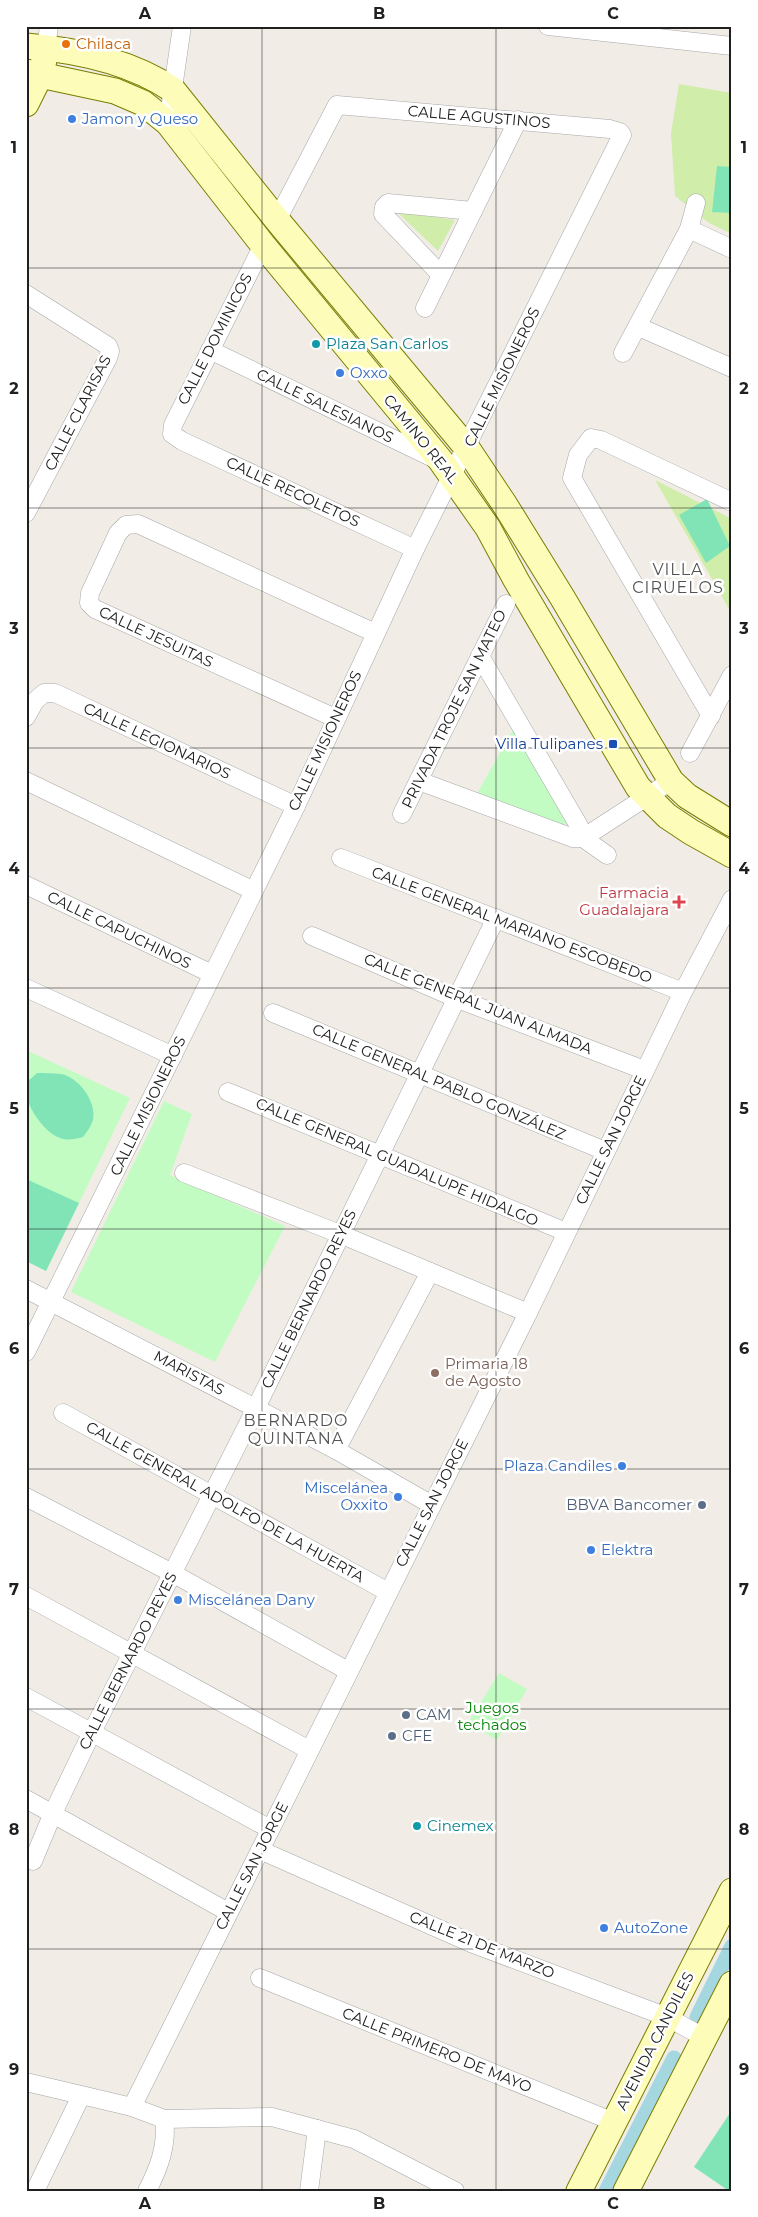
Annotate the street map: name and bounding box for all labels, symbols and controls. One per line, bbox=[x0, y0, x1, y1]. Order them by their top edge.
text: A bbox=[138, 4, 152, 23]
text: B bbox=[373, 4, 385, 23]
text: C bbox=[607, 4, 619, 23]
place label: Chilaca bbox=[76, 34, 131, 53]
marker: Chilaca bbox=[60, 38, 72, 50]
street label: CALLE AGUSTINOS bbox=[407, 101, 551, 132]
place label: Jamon y Queso bbox=[81, 109, 198, 128]
marker: Jamon y Queso bbox=[66, 113, 78, 125]
text: 1 bbox=[11, 138, 17, 157]
text: 1 bbox=[741, 138, 747, 157]
street label: CALLE DOMINICOS bbox=[173, 270, 256, 408]
street label: CALLE MISIONEROS bbox=[460, 304, 544, 450]
place label: Plaza San Carlos bbox=[326, 334, 448, 353]
marker: Plaza San Carlos bbox=[310, 338, 322, 350]
street label: CALLE CLARISAS bbox=[40, 352, 115, 474]
place label: Oxxo bbox=[350, 363, 388, 382]
street label: CALLE SALESIANOS bbox=[254, 364, 397, 447]
marker: Oxxo bbox=[334, 367, 346, 379]
text: 2 bbox=[9, 379, 19, 398]
text: 2 bbox=[739, 379, 749, 398]
street label: CAMINO REAL bbox=[380, 390, 463, 487]
street label: CALLE RECOLETOS bbox=[223, 452, 363, 531]
district label: VILLA CIRUELOS bbox=[632, 560, 724, 597]
street label: CALLE JESUITAS bbox=[96, 602, 216, 671]
street label: PRIVADA TROJE SAN MATEO bbox=[397, 606, 510, 811]
text: 3 bbox=[8, 619, 19, 638]
text: 3 bbox=[738, 619, 749, 638]
street label: CALLE MISIONEROS bbox=[284, 668, 365, 814]
street label: CALLE LEGIONARIOS bbox=[80, 698, 234, 783]
place label: Villa Tulipanes bbox=[496, 734, 603, 753]
marker: Villa Tulipanes bbox=[607, 738, 619, 750]
text: 4 bbox=[8, 859, 20, 878]
text: 4 bbox=[738, 859, 750, 878]
street label: CALLE GENERAL MARIANO ESCOBEDO bbox=[369, 862, 655, 987]
place label: Farmacia Guadalajara bbox=[579, 883, 669, 919]
street label: CALLE CAPUCHINOS bbox=[44, 886, 194, 973]
marker: Farmacia Guadalajara bbox=[673, 896, 685, 908]
street label: CALLE GENERAL JUAN ALMADA bbox=[361, 949, 595, 1058]
street label: CALLE GENERAL PABLO GONZÁLEZ bbox=[309, 1019, 569, 1144]
street label: CALLE MISIONEROS bbox=[106, 1033, 190, 1179]
street label: CALLE SAN JORGE bbox=[571, 1072, 650, 1208]
street label: CALLE GENERAL GUADALUPE HIDALGO bbox=[253, 1093, 542, 1230]
text: 5 bbox=[9, 1099, 19, 1118]
text: 5 bbox=[739, 1099, 749, 1118]
street label: CALLE BERNARDO REYES bbox=[257, 1206, 360, 1391]
text: 6 bbox=[9, 1339, 19, 1358]
text: 6 bbox=[739, 1339, 749, 1358]
street label: MARISTAS bbox=[151, 1346, 228, 1399]
place label: Primaria 18 de Agosto bbox=[445, 1354, 528, 1390]
marker: Primaria 18 de Agosto bbox=[429, 1367, 441, 1379]
district label: BERNARDO QUINTANA bbox=[243, 1411, 349, 1448]
street label: CALLE GENERAL ADOLFO DE LA HUERTA bbox=[83, 1417, 368, 1586]
street label: CALLE SAN JORGE bbox=[391, 1435, 472, 1570]
place label: Plaza Candiles bbox=[504, 1456, 612, 1475]
marker: Plaza Candiles bbox=[616, 1460, 628, 1472]
place label: Miscelánea Oxxito bbox=[304, 1478, 388, 1514]
marker: Miscelánea Oxxito bbox=[392, 1491, 404, 1503]
place label: BBVA Bancomer bbox=[566, 1495, 692, 1514]
marker: BBVA Bancomer bbox=[696, 1499, 708, 1511]
place label: Elektra bbox=[601, 1540, 653, 1559]
marker: Elektra bbox=[585, 1544, 597, 1556]
street label: CALLE BERNARDO REYES bbox=[74, 1569, 181, 1753]
text: 7 bbox=[9, 1580, 19, 1599]
text: 7 bbox=[739, 1580, 749, 1599]
place label: Miscelánea Dany bbox=[188, 1590, 316, 1609]
marker: Miscelánea Dany bbox=[172, 1594, 184, 1606]
park label: Juegos techados bbox=[457, 1698, 527, 1734]
place label: CAM bbox=[416, 1705, 451, 1724]
marker: CAM bbox=[400, 1709, 412, 1721]
place label: CFE bbox=[402, 1726, 432, 1745]
marker: CFE bbox=[386, 1730, 398, 1742]
street label: CALLE SAN JORGE bbox=[211, 1798, 292, 1933]
place label: Cinemex bbox=[427, 1816, 494, 1835]
text: 8 bbox=[9, 1820, 19, 1839]
marker: Cinemex bbox=[411, 1820, 423, 1832]
text: 8 bbox=[739, 1820, 749, 1839]
street label: CALLE 21 DE MARZO bbox=[407, 1907, 558, 1982]
place label: AutoZone bbox=[614, 1918, 688, 1937]
marker: AutoZone bbox=[598, 1922, 610, 1934]
street label: AVENIDA CANDILES bbox=[611, 1969, 698, 2113]
street label: CALLE PRIMERO DE MAYO bbox=[340, 2003, 535, 2096]
text: 9 bbox=[9, 2060, 19, 2079]
text: 9 bbox=[739, 2060, 749, 2079]
text: A bbox=[138, 2194, 152, 2213]
text: B bbox=[373, 2194, 385, 2213]
text: C bbox=[607, 2194, 619, 2213]

